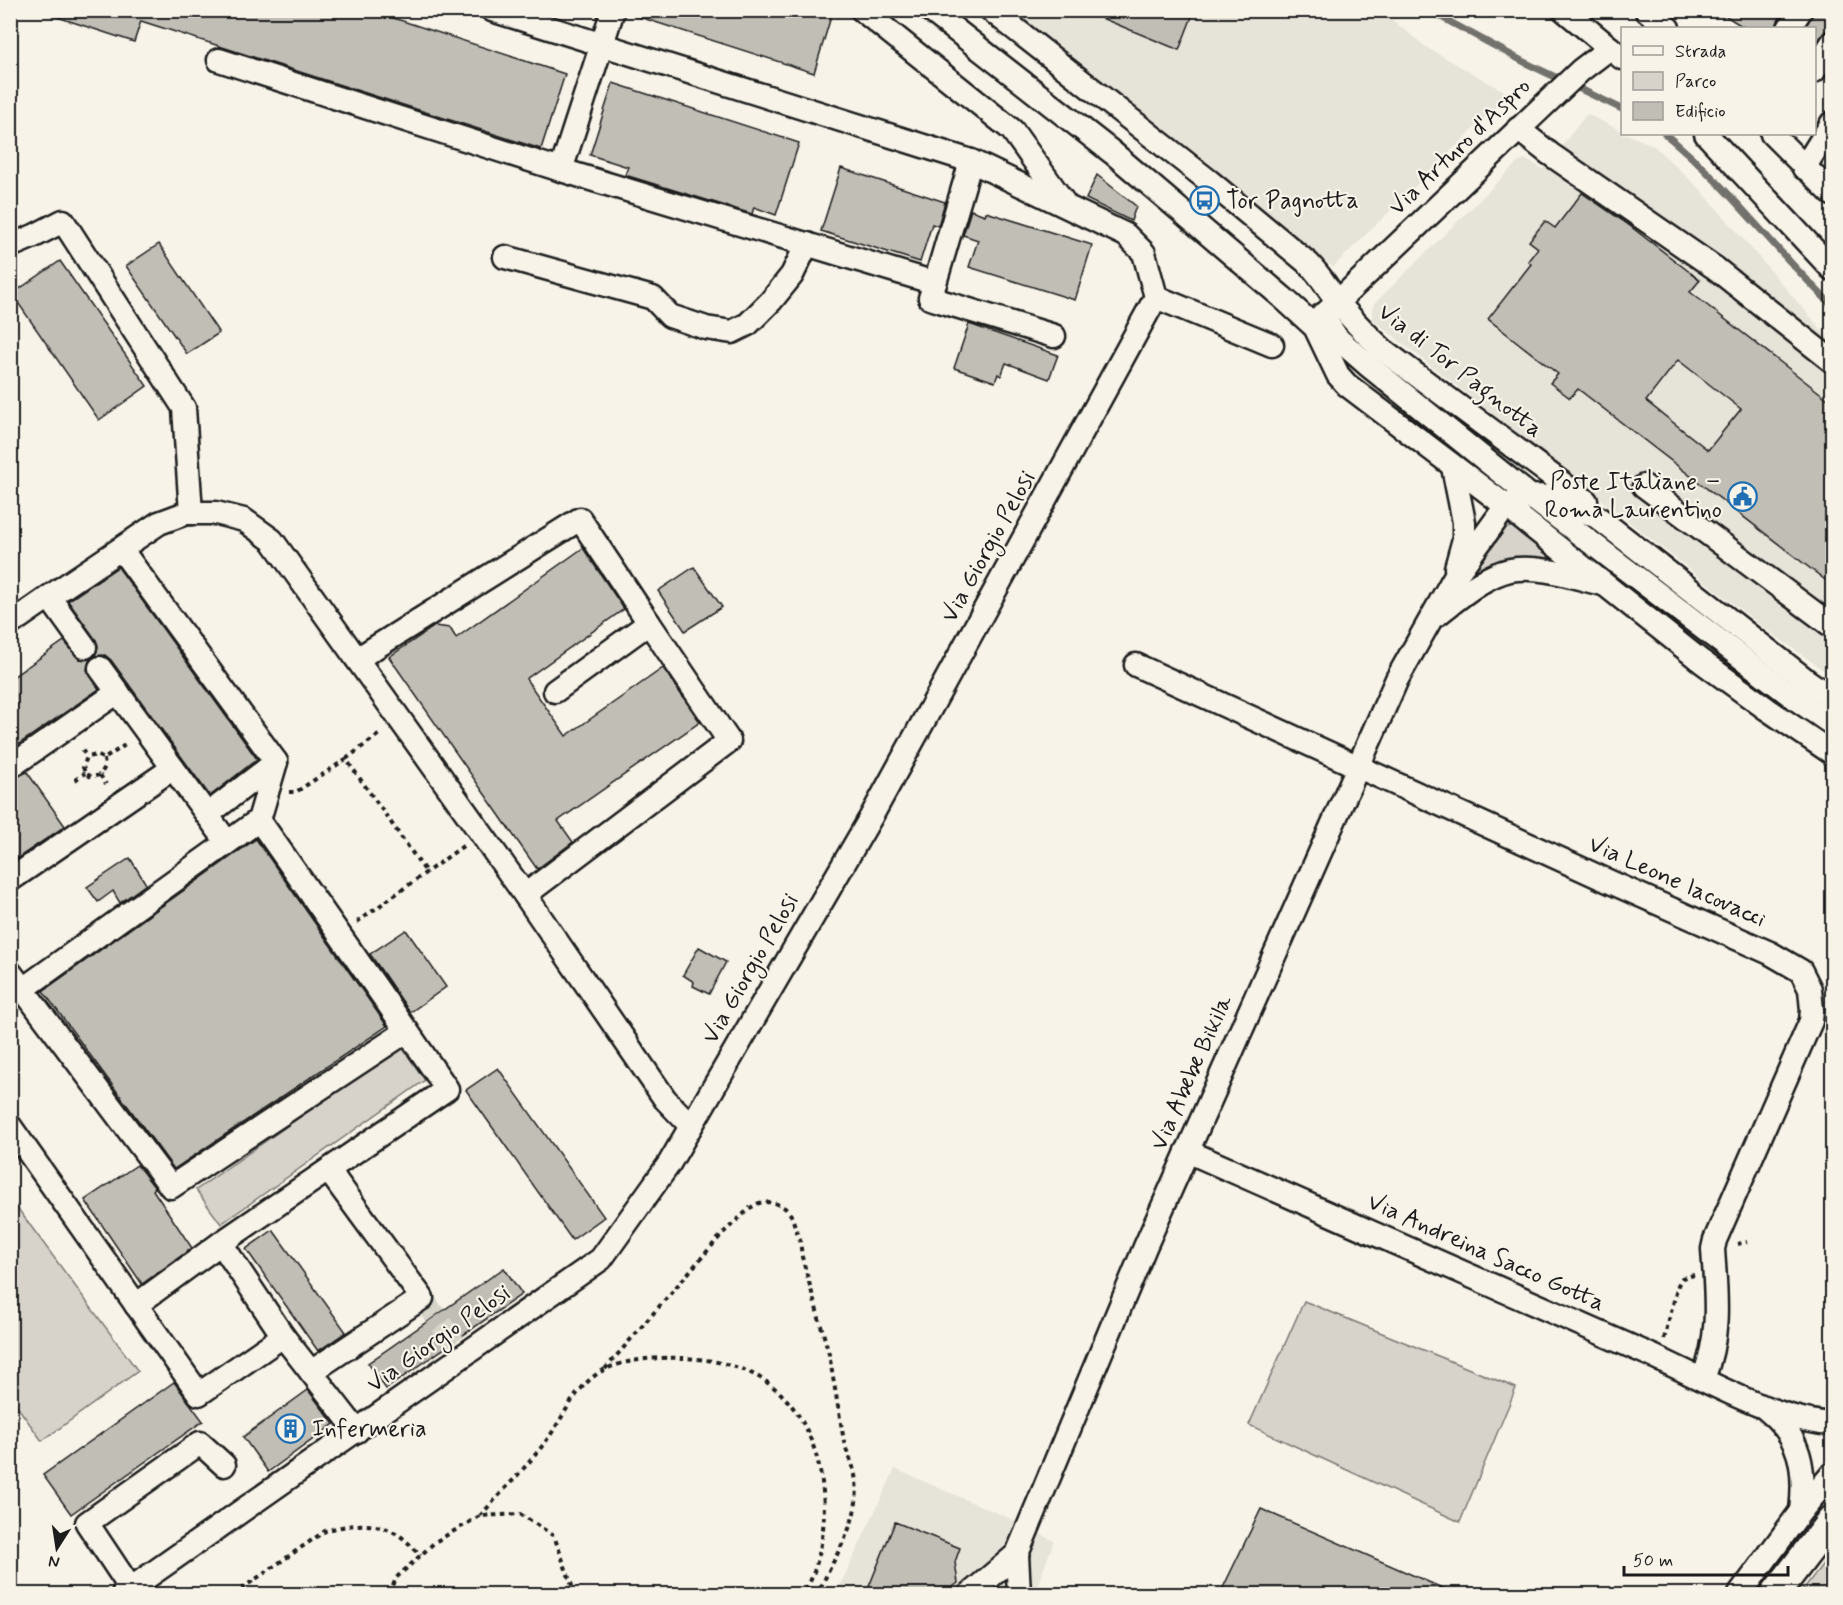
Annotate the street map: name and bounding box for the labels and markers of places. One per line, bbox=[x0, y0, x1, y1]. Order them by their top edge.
bus stop icon: Tor Pagnotta bbox=[1189, 185, 1221, 217]
place label: Tor Pagnotta bbox=[1226, 186, 1359, 217]
place label: Poste Italiane – Roma Laurentino bbox=[1545, 467, 1722, 526]
public building icon: Poste Italiane – Roma Laurentino bbox=[1727, 480, 1759, 512]
building icon: Infermeria bbox=[275, 1413, 307, 1445]
place label: Infermeria bbox=[312, 1414, 427, 1445]

